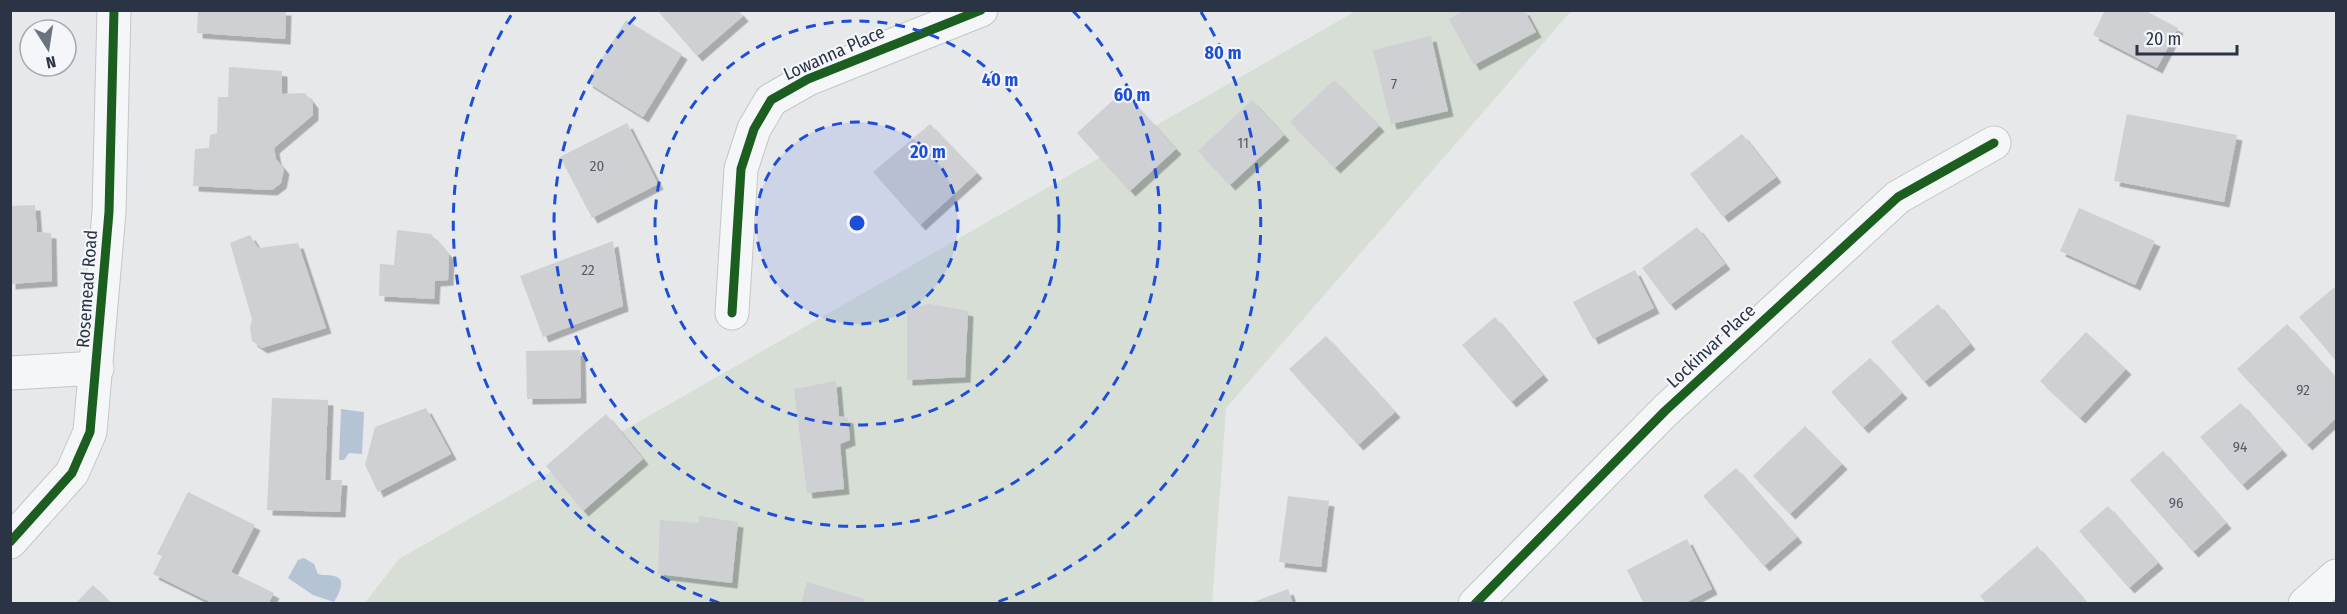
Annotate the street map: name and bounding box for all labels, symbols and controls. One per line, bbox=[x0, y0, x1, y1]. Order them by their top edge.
north arrow bbox=[18, 18, 78, 78]
scale bar bbox=[2137, 18, 2238, 56]
street label: Lowanna Place bbox=[780, 21, 888, 85]
text: 20 m bbox=[2146, 28, 2181, 50]
text: 80 m bbox=[1205, 42, 1241, 64]
text: N bbox=[44, 52, 58, 72]
text: 40 m bbox=[982, 69, 1018, 91]
house number: 7 bbox=[1391, 75, 1397, 93]
text: 60 m bbox=[1114, 84, 1150, 106]
house number: 11 bbox=[1237, 134, 1249, 152]
text: 20 m bbox=[909, 141, 946, 163]
house number: 20 bbox=[590, 157, 604, 175]
centre of rings bbox=[847, 213, 867, 233]
street label: Rosemead Road bbox=[72, 229, 102, 349]
house number: 22 bbox=[581, 261, 595, 279]
street label: Lockinvar Place bbox=[1662, 299, 1760, 393]
house number: 92 bbox=[2296, 381, 2310, 399]
house number: 94 bbox=[2233, 438, 2247, 456]
house number: 96 bbox=[2169, 494, 2183, 512]

